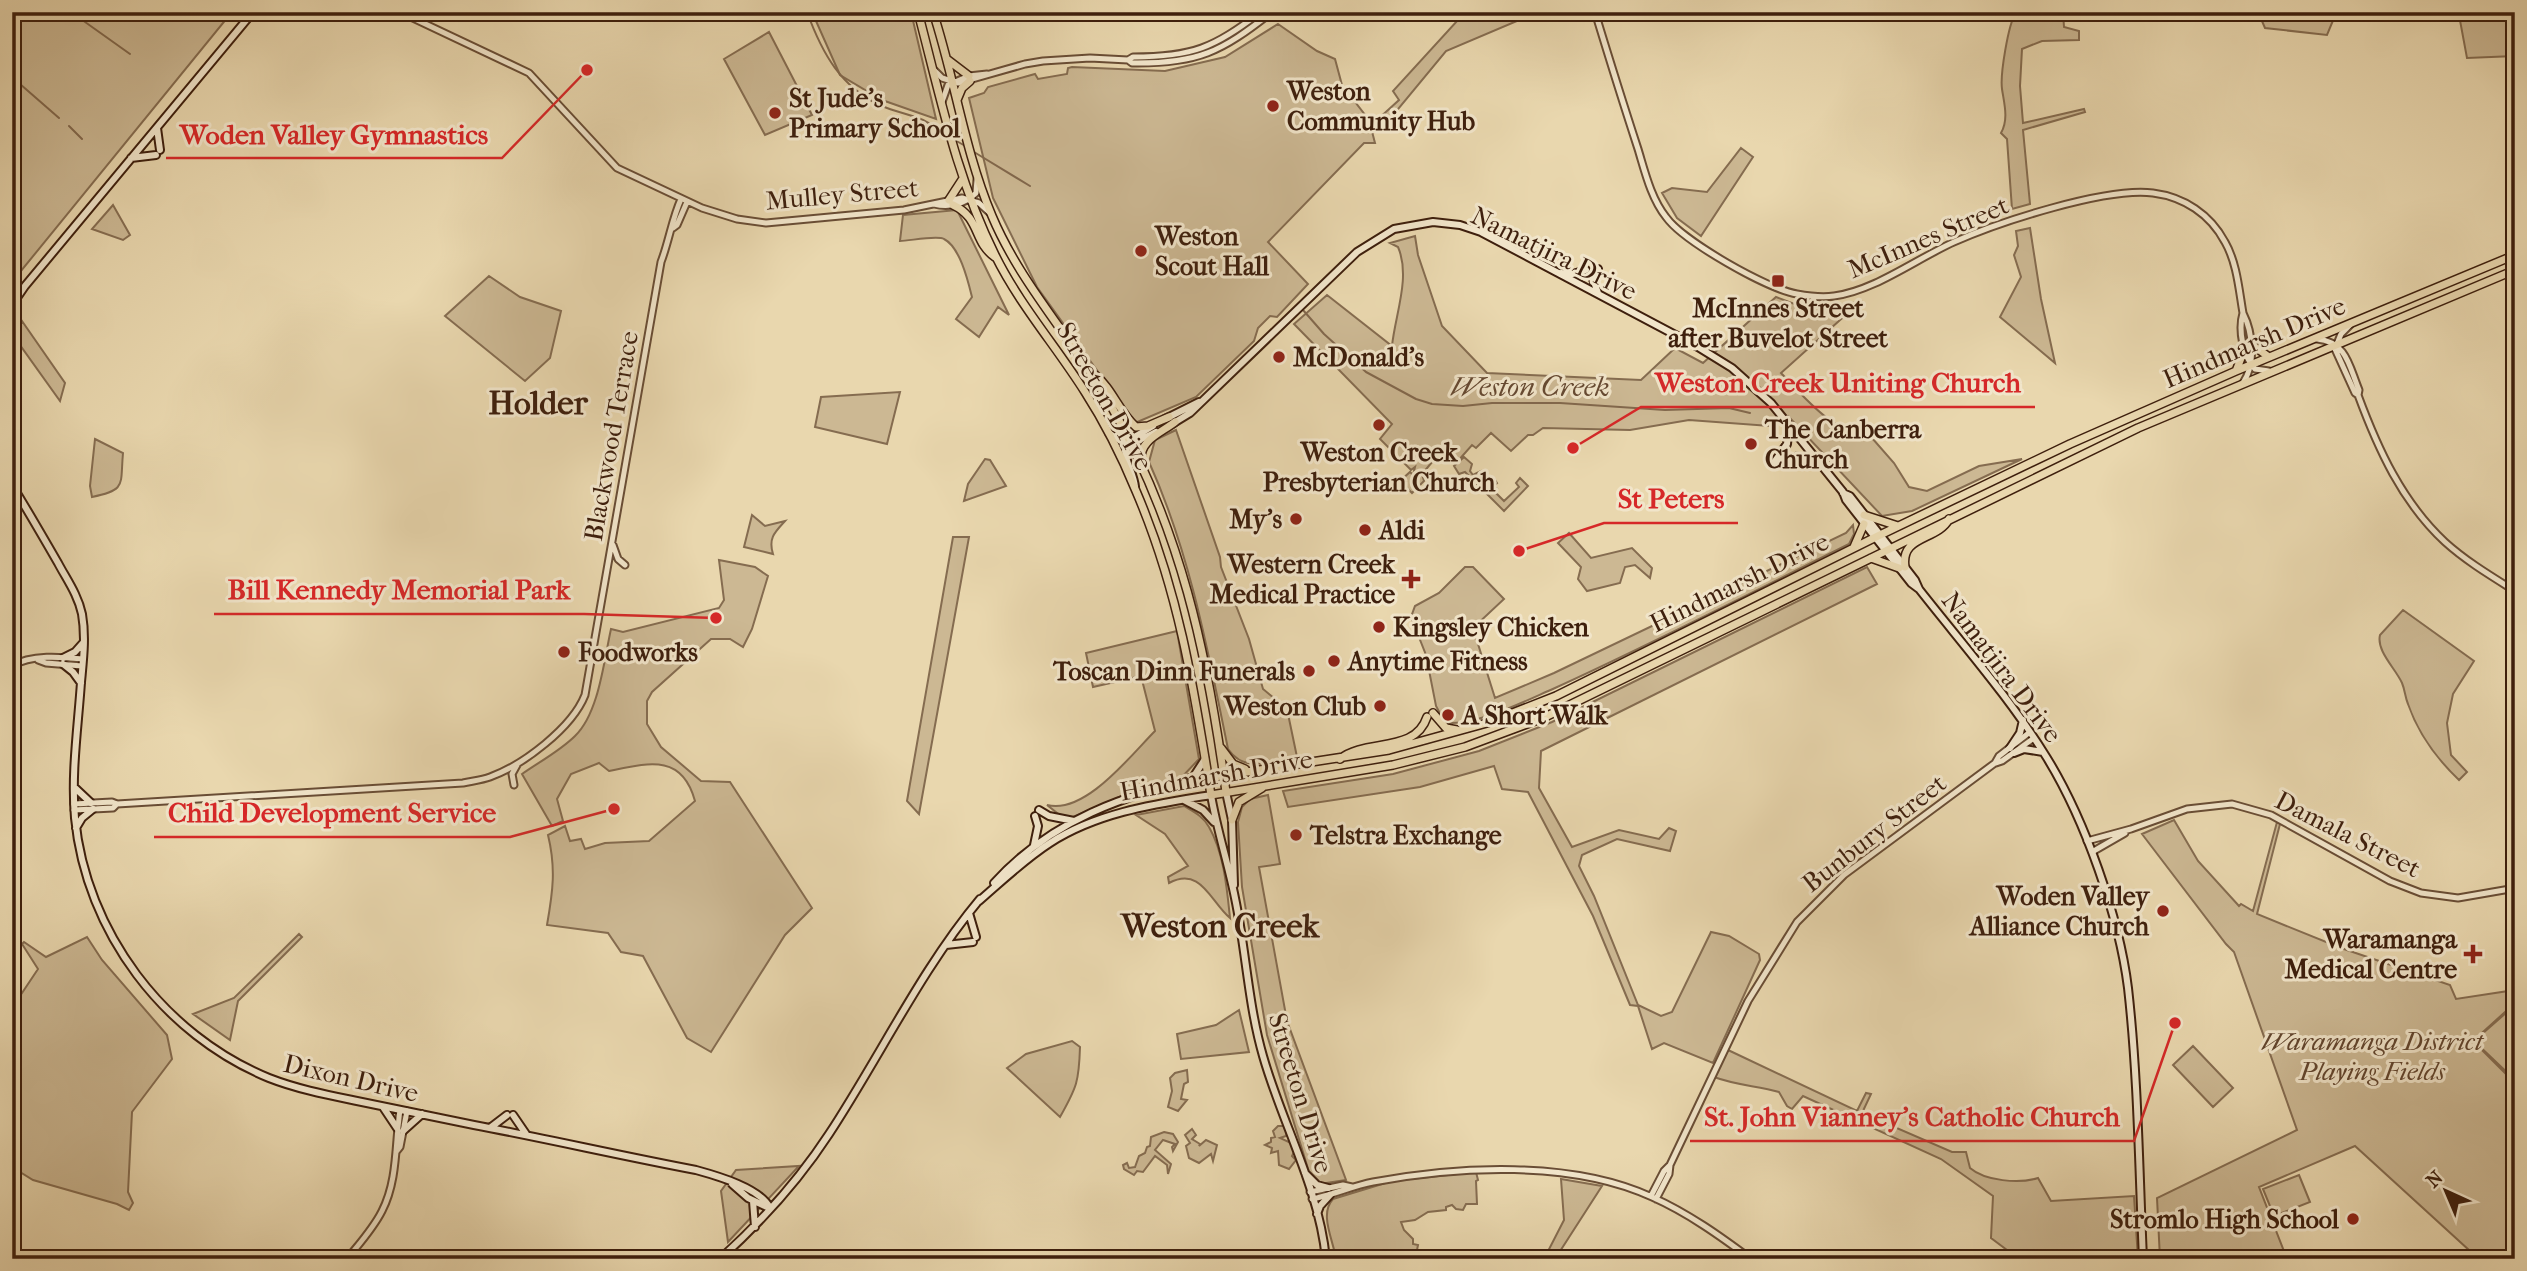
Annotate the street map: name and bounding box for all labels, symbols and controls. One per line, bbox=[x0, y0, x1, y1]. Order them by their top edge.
place label: Weston Community Hub bbox=[1286, 76, 1475, 137]
place label: St Jude's Primary School bbox=[789, 83, 961, 144]
marker: Weston Community Hub bbox=[1265, 98, 1281, 114]
marker: St Jude's Primary School bbox=[767, 105, 783, 121]
callout: Woden Valley Gymnastics bbox=[166, 109, 502, 158]
text: Woden Valley Gymnastics bbox=[179, 118, 488, 151]
street label: Mulley Street bbox=[765, 172, 920, 217]
street label: McInnes Street bbox=[1843, 189, 2014, 285]
street label: Namatjira Drive bbox=[1466, 200, 1642, 307]
place label: Weston Scout Hall bbox=[1154, 221, 1270, 282]
marker: Weston Scout Hall bbox=[1133, 243, 1149, 259]
marker: McInnes Street after Buvelot Street bbox=[1770, 273, 1786, 289]
street label: Hindmarsh Drive bbox=[2158, 290, 2350, 395]
place label: McInnes Street after Buvelot Street bbox=[1668, 293, 1889, 354]
street label: Streeton Drive bbox=[1050, 317, 1160, 476]
street label: Blackwood Terrace bbox=[578, 329, 645, 543]
place label: McDonald's bbox=[1293, 342, 1424, 373]
marker: McDonald's bbox=[1271, 349, 1287, 365]
callout: Weston Creek Uniting Church bbox=[1641, 358, 2035, 407]
text: Weston Creek Uniting Church bbox=[1654, 366, 2021, 399]
water label: Weston Creek bbox=[1450, 370, 1610, 403]
district label: Holder bbox=[488, 384, 589, 423]
place label: The Canberra Church bbox=[1764, 414, 1922, 475]
marker: Weston Creek Presbyterian Church bbox=[1371, 417, 1387, 433]
marker: The Canberra Church bbox=[1743, 436, 1759, 452]
place label: Weston Creek Presbyterian Church bbox=[1263, 437, 1496, 498]
callout: St Peters bbox=[1604, 474, 1738, 523]
text: St Peters bbox=[1618, 482, 1724, 515]
place label: My's bbox=[1229, 504, 1282, 535]
marker: My's bbox=[1288, 511, 1304, 527]
place label: Aldi bbox=[1377, 515, 1425, 546]
marker: Aldi bbox=[1357, 522, 1373, 538]
street label: Hindmarsh Drive bbox=[1645, 526, 1834, 639]
place label: Western Creek Medical Practice bbox=[1209, 549, 1397, 610]
callout: Bill Kennedy Memorial Park bbox=[214, 565, 584, 614]
marker: Western Creek Medical Practice bbox=[1401, 569, 1421, 589]
text: Bill Kennedy Memorial Park bbox=[228, 573, 572, 606]
street label: Namatjira Drive bbox=[1935, 586, 2068, 749]
place label: Kingsley Chicken bbox=[1393, 612, 1590, 643]
marker: Kingsley Chicken bbox=[1371, 619, 1387, 635]
place label: Foodworks bbox=[577, 637, 698, 668]
marker: Foodworks bbox=[556, 644, 572, 660]
place label: Anytime Fitness bbox=[1346, 646, 1528, 677]
marker: Anytime Fitness bbox=[1326, 653, 1342, 669]
place label: Toscan Dinn Funerals bbox=[1052, 656, 1295, 687]
marker: Toscan Dinn Funerals bbox=[1301, 663, 1317, 679]
place label: Weston Club bbox=[1223, 691, 1366, 722]
marker: Weston Club bbox=[1372, 698, 1388, 714]
place label: A Short Walk bbox=[1460, 700, 1609, 731]
marker: A Short Walk bbox=[1440, 707, 1456, 723]
street label: Hindmarsh Drive bbox=[1117, 743, 1315, 808]
street label: Bunbury Street bbox=[1796, 767, 1953, 899]
street label: Damala Street bbox=[2270, 785, 2426, 885]
callout: Child Development Service bbox=[154, 788, 510, 837]
text: Child Development Service bbox=[168, 796, 496, 829]
place label: Telstra Exchange bbox=[1309, 820, 1502, 851]
marker: Telstra Exchange bbox=[1288, 827, 1304, 843]
place label: Woden Valley Alliance Church bbox=[1968, 881, 2151, 942]
marker: Woden Valley Alliance Church bbox=[2155, 903, 2171, 919]
district label: Weston Creek bbox=[1119, 907, 1320, 946]
place label: Waramanga Medical Centre bbox=[2284, 924, 2458, 985]
marker: Waramanga Medical Centre bbox=[2463, 944, 2483, 964]
street label: Streeton Drive bbox=[1261, 1009, 1340, 1177]
park label: Waramanga District Playing Fields bbox=[2261, 1026, 2485, 1087]
street label: Dixon Drive bbox=[280, 1048, 422, 1109]
callout: St. John Vianney's Catholic Church bbox=[1690, 1092, 2134, 1141]
text: St. John Vianney's Catholic Church bbox=[1704, 1100, 2120, 1133]
north arrow bbox=[2412, 1156, 2482, 1226]
text: N bbox=[2422, 1166, 2448, 1192]
place label: Stromlo High School bbox=[2110, 1204, 2340, 1235]
marker: Stromlo High School bbox=[2345, 1211, 2361, 1227]

